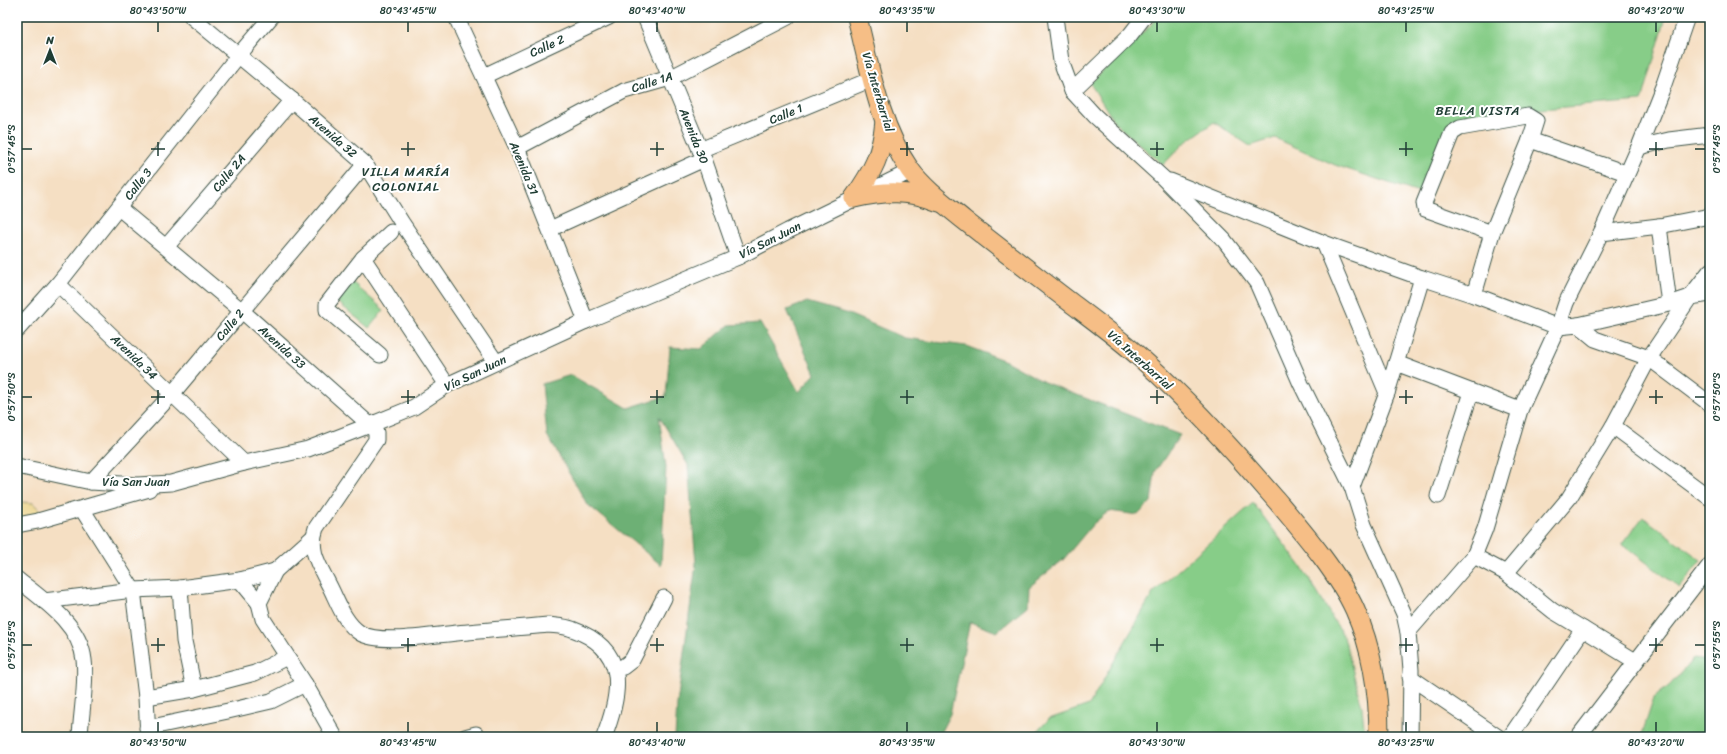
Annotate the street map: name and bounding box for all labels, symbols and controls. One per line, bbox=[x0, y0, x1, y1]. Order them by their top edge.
text: 80°43'50"W bbox=[130, 2, 186, 20]
text: 80°43'45"W bbox=[380, 2, 436, 20]
text: 80°43'40"W bbox=[629, 2, 686, 20]
text: 80°43'35"W bbox=[879, 2, 935, 20]
text: 80°43'30"W bbox=[1129, 2, 1185, 20]
text: 80°43'25"W bbox=[1378, 2, 1434, 20]
text: 80°43'20"W bbox=[1628, 2, 1684, 20]
street label: Calle 2 bbox=[526, 28, 568, 64]
north arrow bbox=[30, 30, 70, 70]
text: N bbox=[45, 31, 54, 50]
street label: Vía Interbarrial bbox=[855, 49, 901, 135]
street label: Calle 1A bbox=[628, 65, 676, 99]
street label: Calle 1 bbox=[766, 97, 806, 131]
district label: BELLA VISTA bbox=[1436, 99, 1520, 122]
street label: Avenida 30 bbox=[672, 104, 715, 168]
street label: Avenida 32 bbox=[303, 108, 362, 163]
text: 0°57'45"S bbox=[3, 124, 21, 173]
text: 0°57'45"S bbox=[1708, 124, 1726, 173]
street label: Avenida 31 bbox=[502, 137, 545, 198]
street label: Calle 2A bbox=[206, 149, 252, 197]
district label: VILLA MARÍA COLONIAL bbox=[362, 160, 450, 198]
street label: Calle 3 bbox=[118, 163, 158, 205]
street label: Vía San Juan bbox=[735, 215, 805, 265]
street label: Calle 2 bbox=[210, 304, 250, 346]
street label: Avenida 33 bbox=[252, 319, 311, 375]
street label: Vía Interbarrial bbox=[1102, 324, 1178, 396]
street label: Avenida 34 bbox=[104, 328, 163, 386]
street label: Vía San Juan bbox=[440, 348, 511, 398]
text: 0°57'50"S bbox=[3, 372, 21, 422]
text: 0°57'50"S bbox=[1708, 372, 1726, 422]
street label: Vía San Juan bbox=[102, 471, 170, 493]
text: 0°57'55"S bbox=[3, 620, 21, 669]
text: 0°57'55"S bbox=[1708, 620, 1726, 669]
text: 80°43'50"W bbox=[130, 734, 186, 752]
text: 80°43'45"W bbox=[380, 734, 436, 752]
text: 80°43'40"W bbox=[629, 734, 686, 752]
text: 80°43'35"W bbox=[879, 734, 935, 752]
text: 80°43'30"W bbox=[1129, 734, 1185, 752]
text: 80°43'25"W bbox=[1378, 734, 1434, 752]
text: 80°43'20"W bbox=[1628, 734, 1684, 752]

